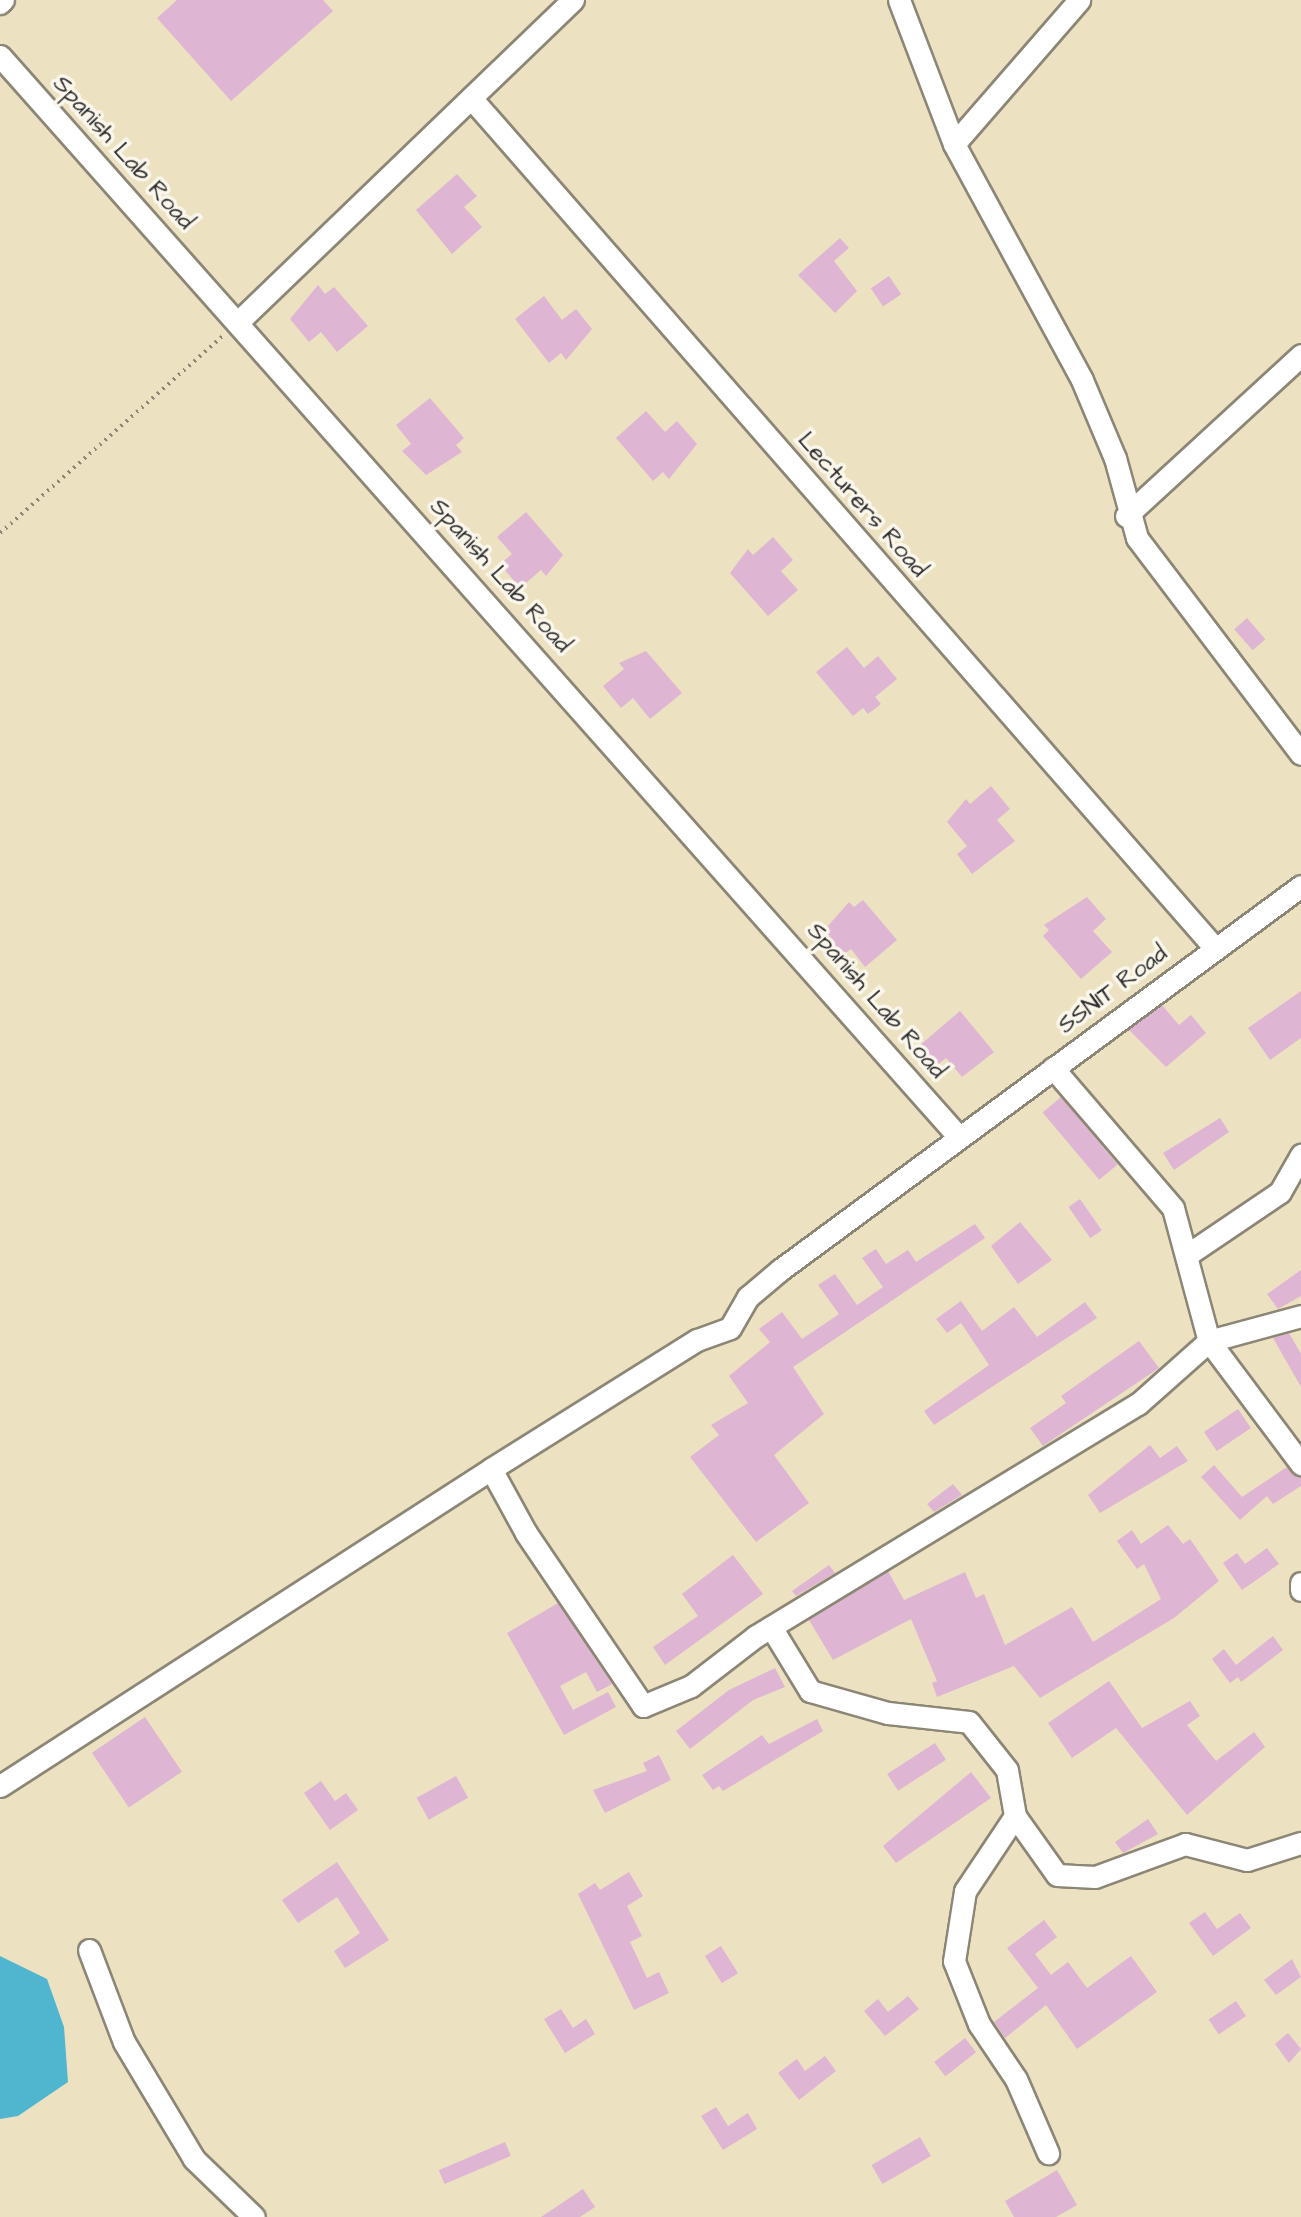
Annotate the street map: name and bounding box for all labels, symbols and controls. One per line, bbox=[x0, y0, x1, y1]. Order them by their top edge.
street label: Spanish Lab Road bbox=[46, 70, 200, 236]
street label: Lecturers Road bbox=[791, 427, 933, 583]
street label: Spanish Lab Road bbox=[423, 493, 577, 659]
street label: Spanish Lab Road bbox=[800, 917, 952, 1085]
street label: SSNIT Road bbox=[1053, 940, 1173, 1040]

